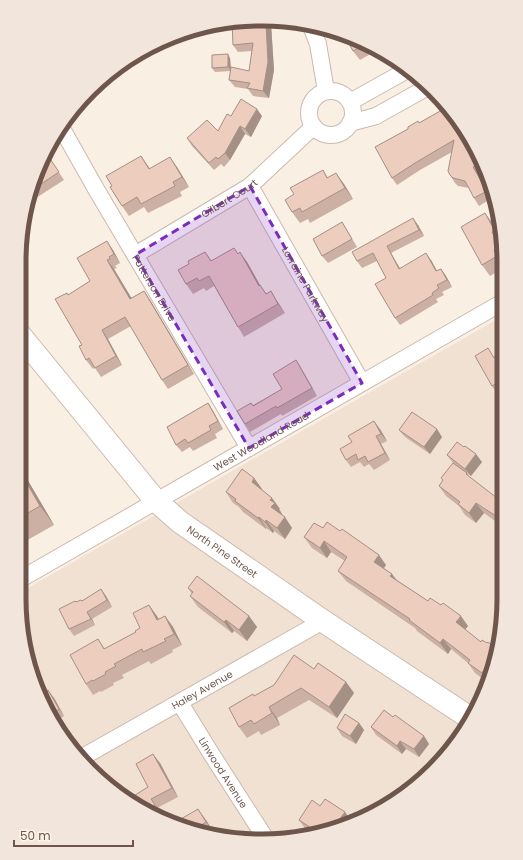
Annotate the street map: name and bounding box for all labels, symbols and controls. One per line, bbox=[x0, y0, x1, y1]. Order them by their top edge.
street label: Gilbert Court bbox=[198, 175, 261, 222]
street label: Lorraine Parkway bbox=[278, 244, 333, 325]
street label: Patterson Drive bbox=[128, 252, 180, 324]
street label: West Woodland Road bbox=[211, 408, 312, 475]
street label: North Pine Street bbox=[184, 522, 261, 582]
street label: Haley Avenue bbox=[169, 667, 236, 713]
street label: Linwood Avenue bbox=[195, 735, 251, 811]
scale bar bbox=[14, 822, 133, 848]
text: 50 m bbox=[20, 827, 51, 844]

